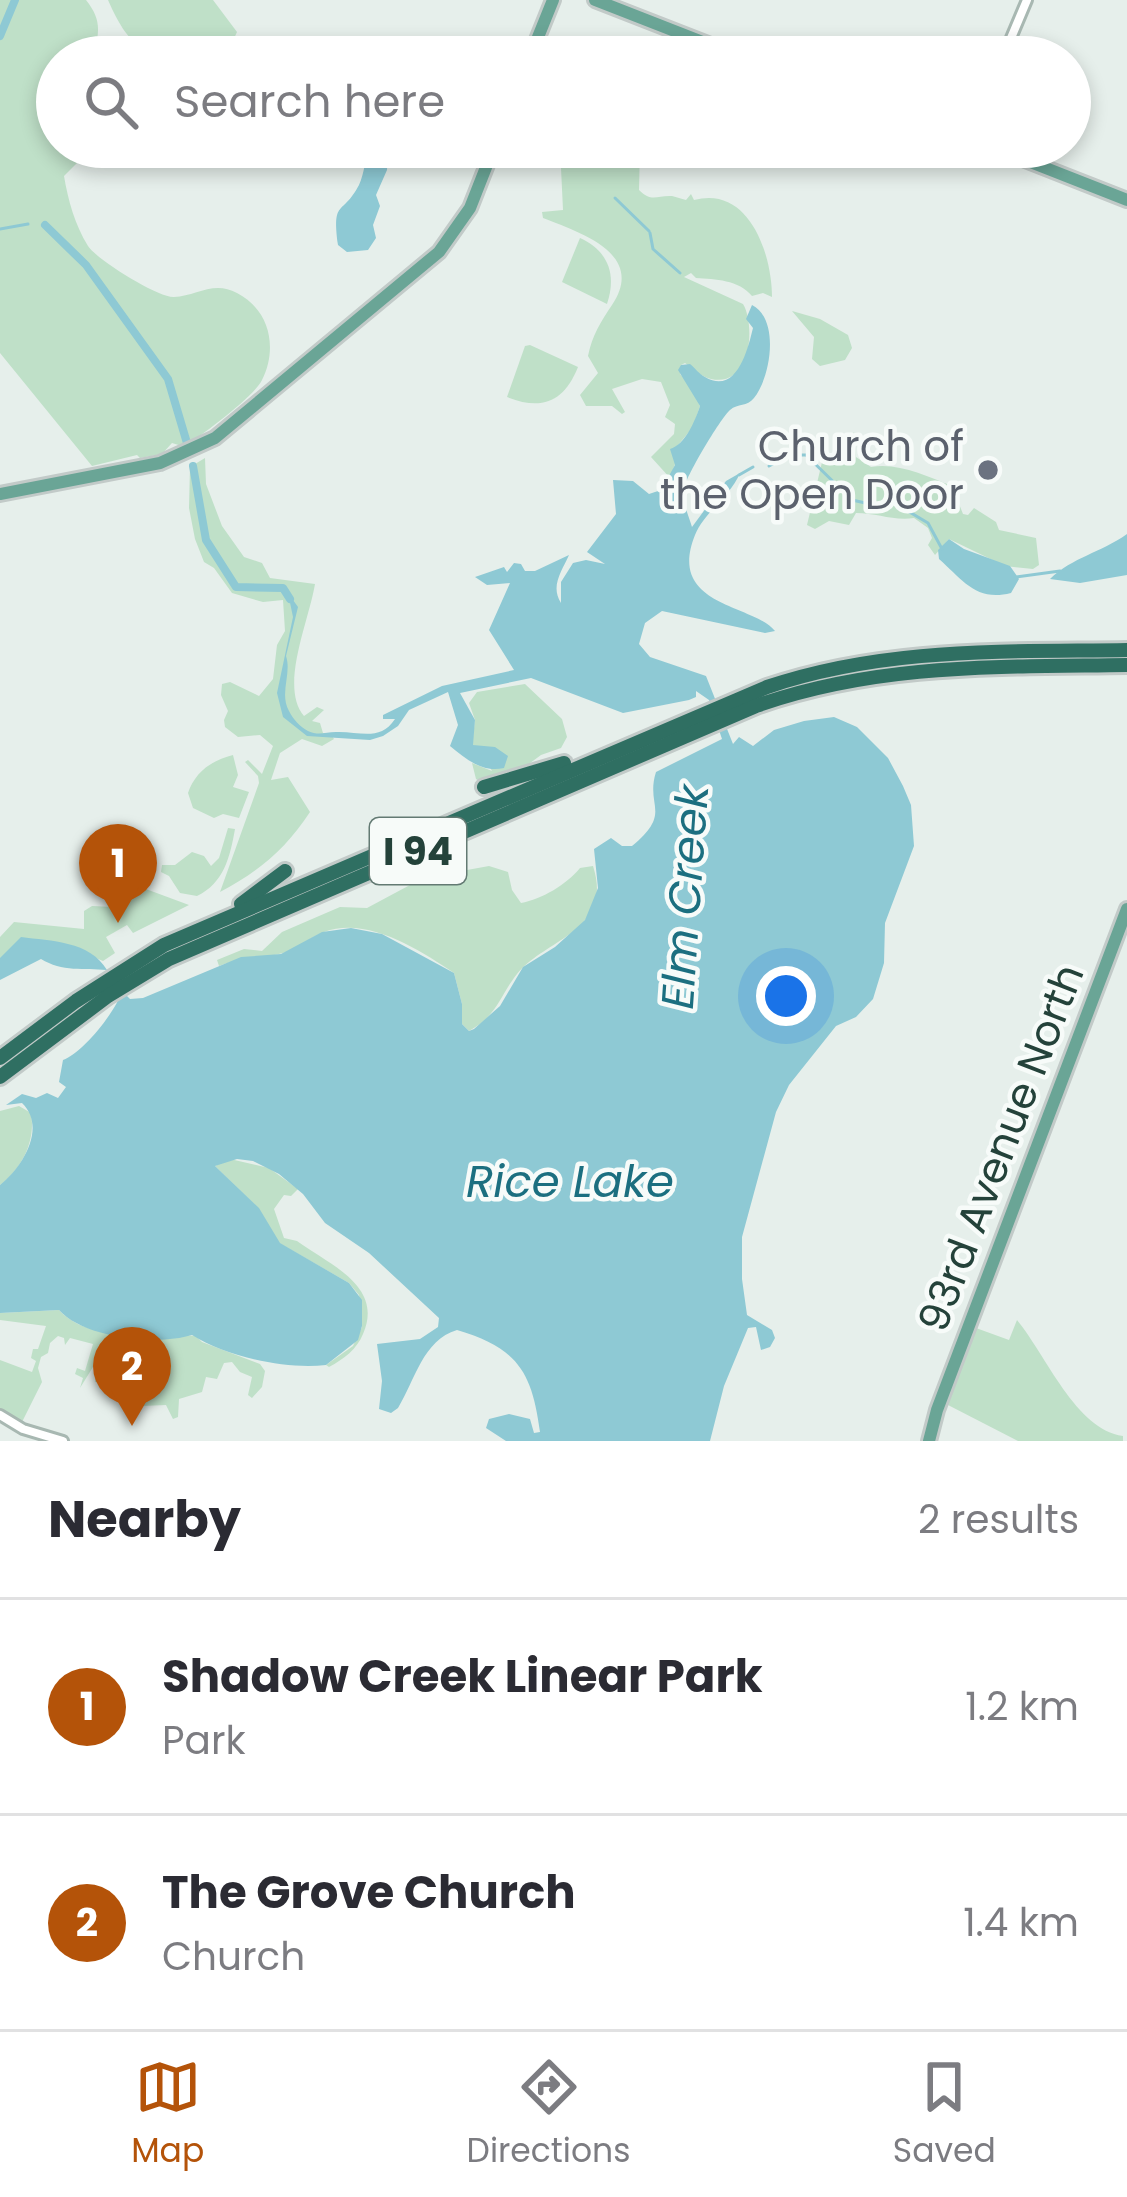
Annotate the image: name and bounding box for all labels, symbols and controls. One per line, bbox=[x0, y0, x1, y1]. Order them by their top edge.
search box bbox=[36, 36, 1091, 168]
icon: search bbox=[78, 69, 144, 135]
text: Search here bbox=[174, 70, 445, 133]
place label: Church of the Open Door bbox=[660, 417, 964, 524]
marker: Church of the Open Door bbox=[975, 457, 1001, 483]
water label: Elm Creek bbox=[646, 781, 724, 1011]
road number: I 94 bbox=[370, 818, 466, 884]
pin: 1 bbox=[79, 824, 157, 923]
street label: 93rd Avenue North bbox=[904, 956, 1098, 1340]
your location bbox=[756, 966, 816, 1026]
water label: Rice Lake bbox=[466, 1150, 674, 1213]
pin: 2 bbox=[93, 1327, 171, 1426]
text: Nearby bbox=[48, 1483, 241, 1555]
text: 2 results bbox=[918, 1492, 1079, 1547]
text: Shadow Creek Linear Park bbox=[162, 1645, 762, 1708]
text: 1 bbox=[80, 1679, 94, 1734]
text: 1.2 km bbox=[965, 1679, 1079, 1734]
text: Park bbox=[162, 1713, 246, 1768]
text: The Grove Church bbox=[162, 1861, 576, 1924]
text: 2 bbox=[76, 1895, 98, 1950]
text: 1.4 km bbox=[963, 1895, 1079, 1950]
text: Church bbox=[162, 1929, 305, 1984]
tab: Map bbox=[131, 2054, 204, 2176]
tab: Directions bbox=[467, 2054, 630, 2176]
tab: Saved bbox=[893, 2054, 996, 2176]

